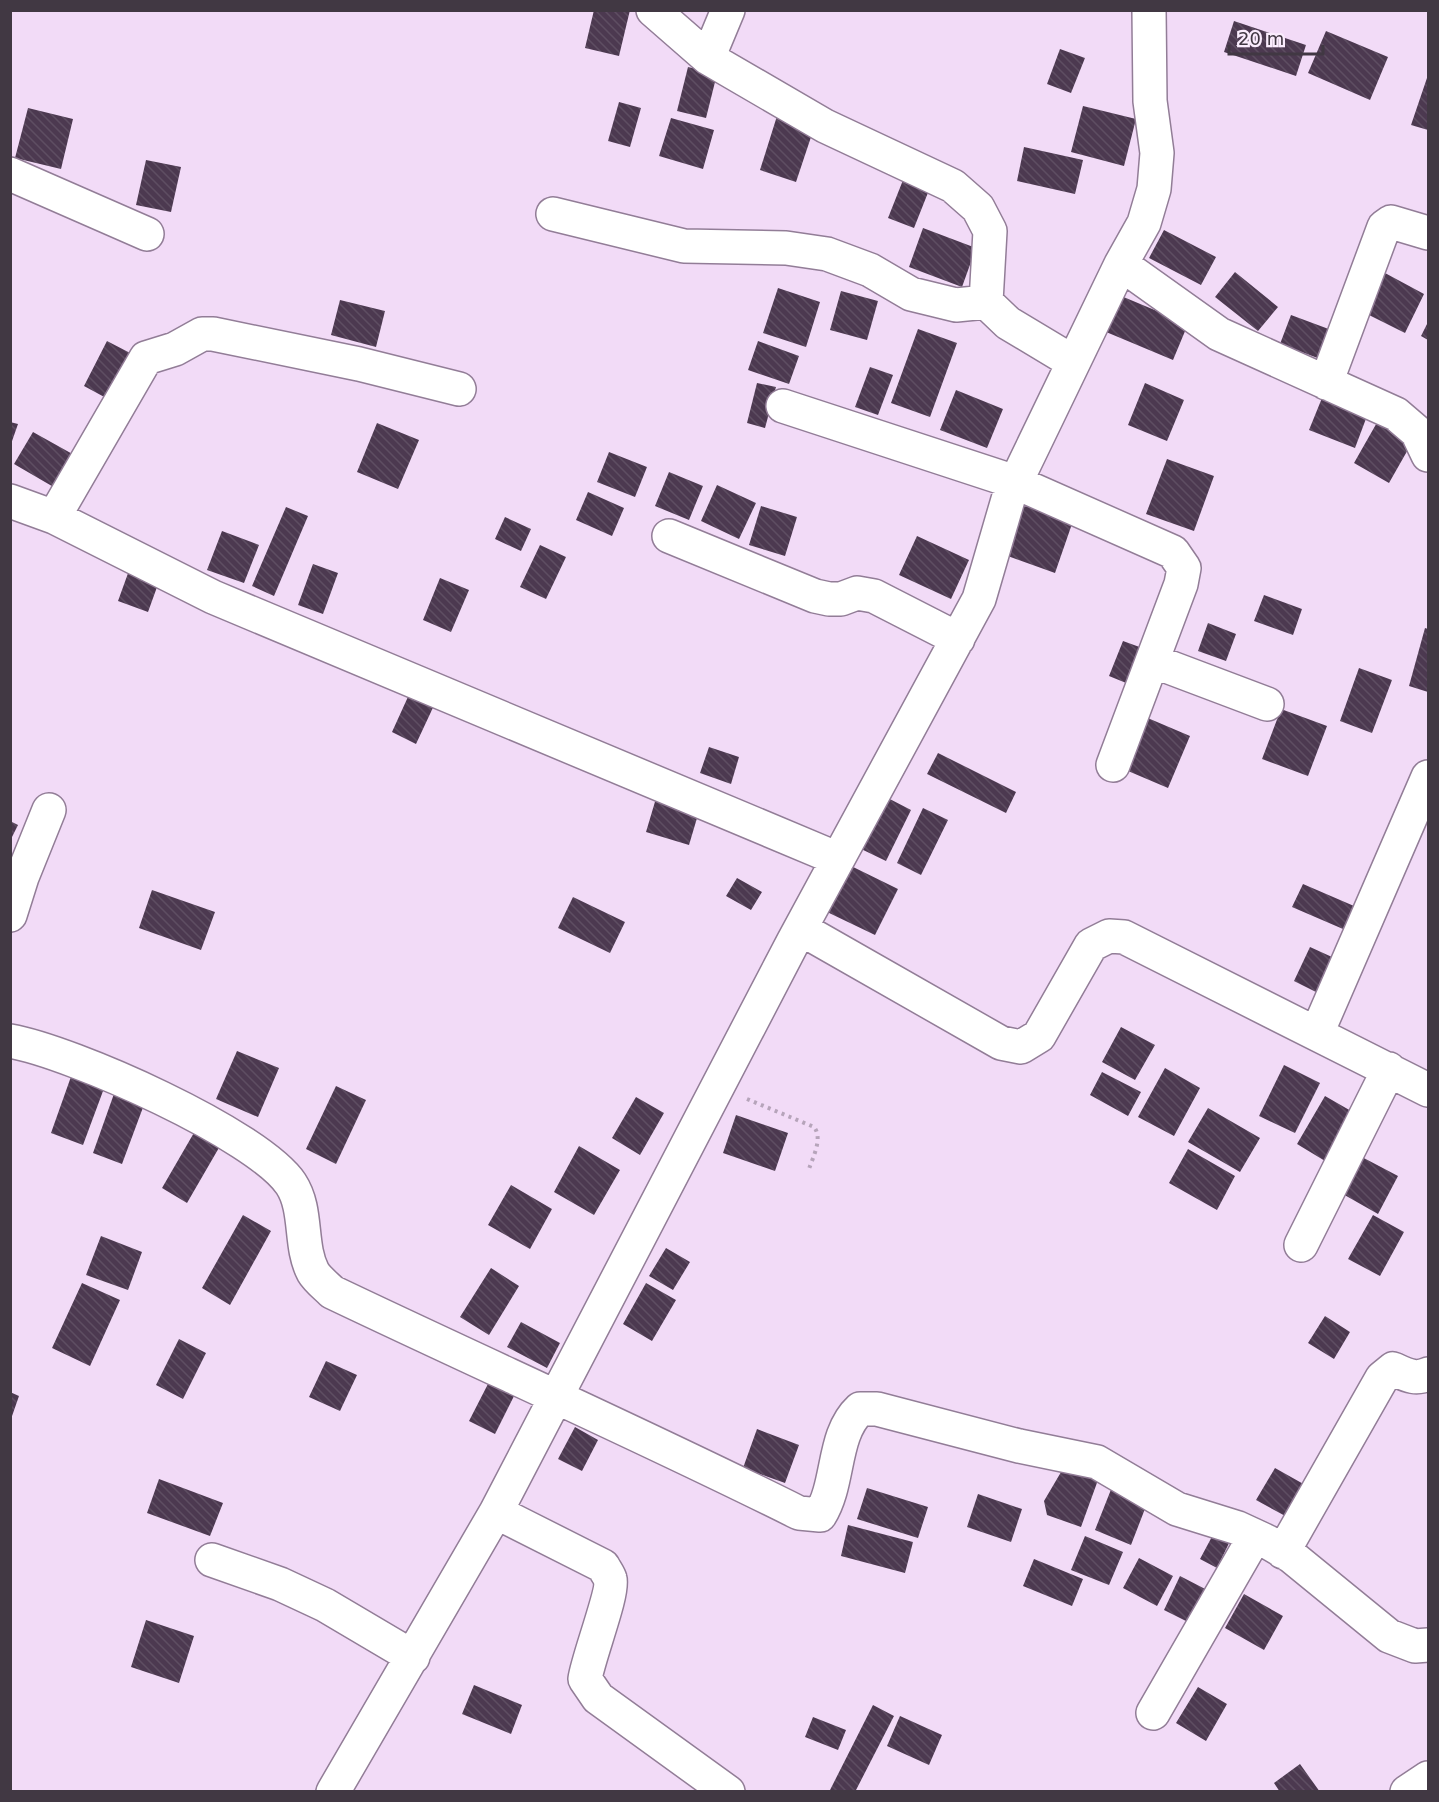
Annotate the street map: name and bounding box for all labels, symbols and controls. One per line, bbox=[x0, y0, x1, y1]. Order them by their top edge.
scale bar bbox=[1229, 18, 1324, 56]
text: 20 m bbox=[1238, 28, 1284, 49]

